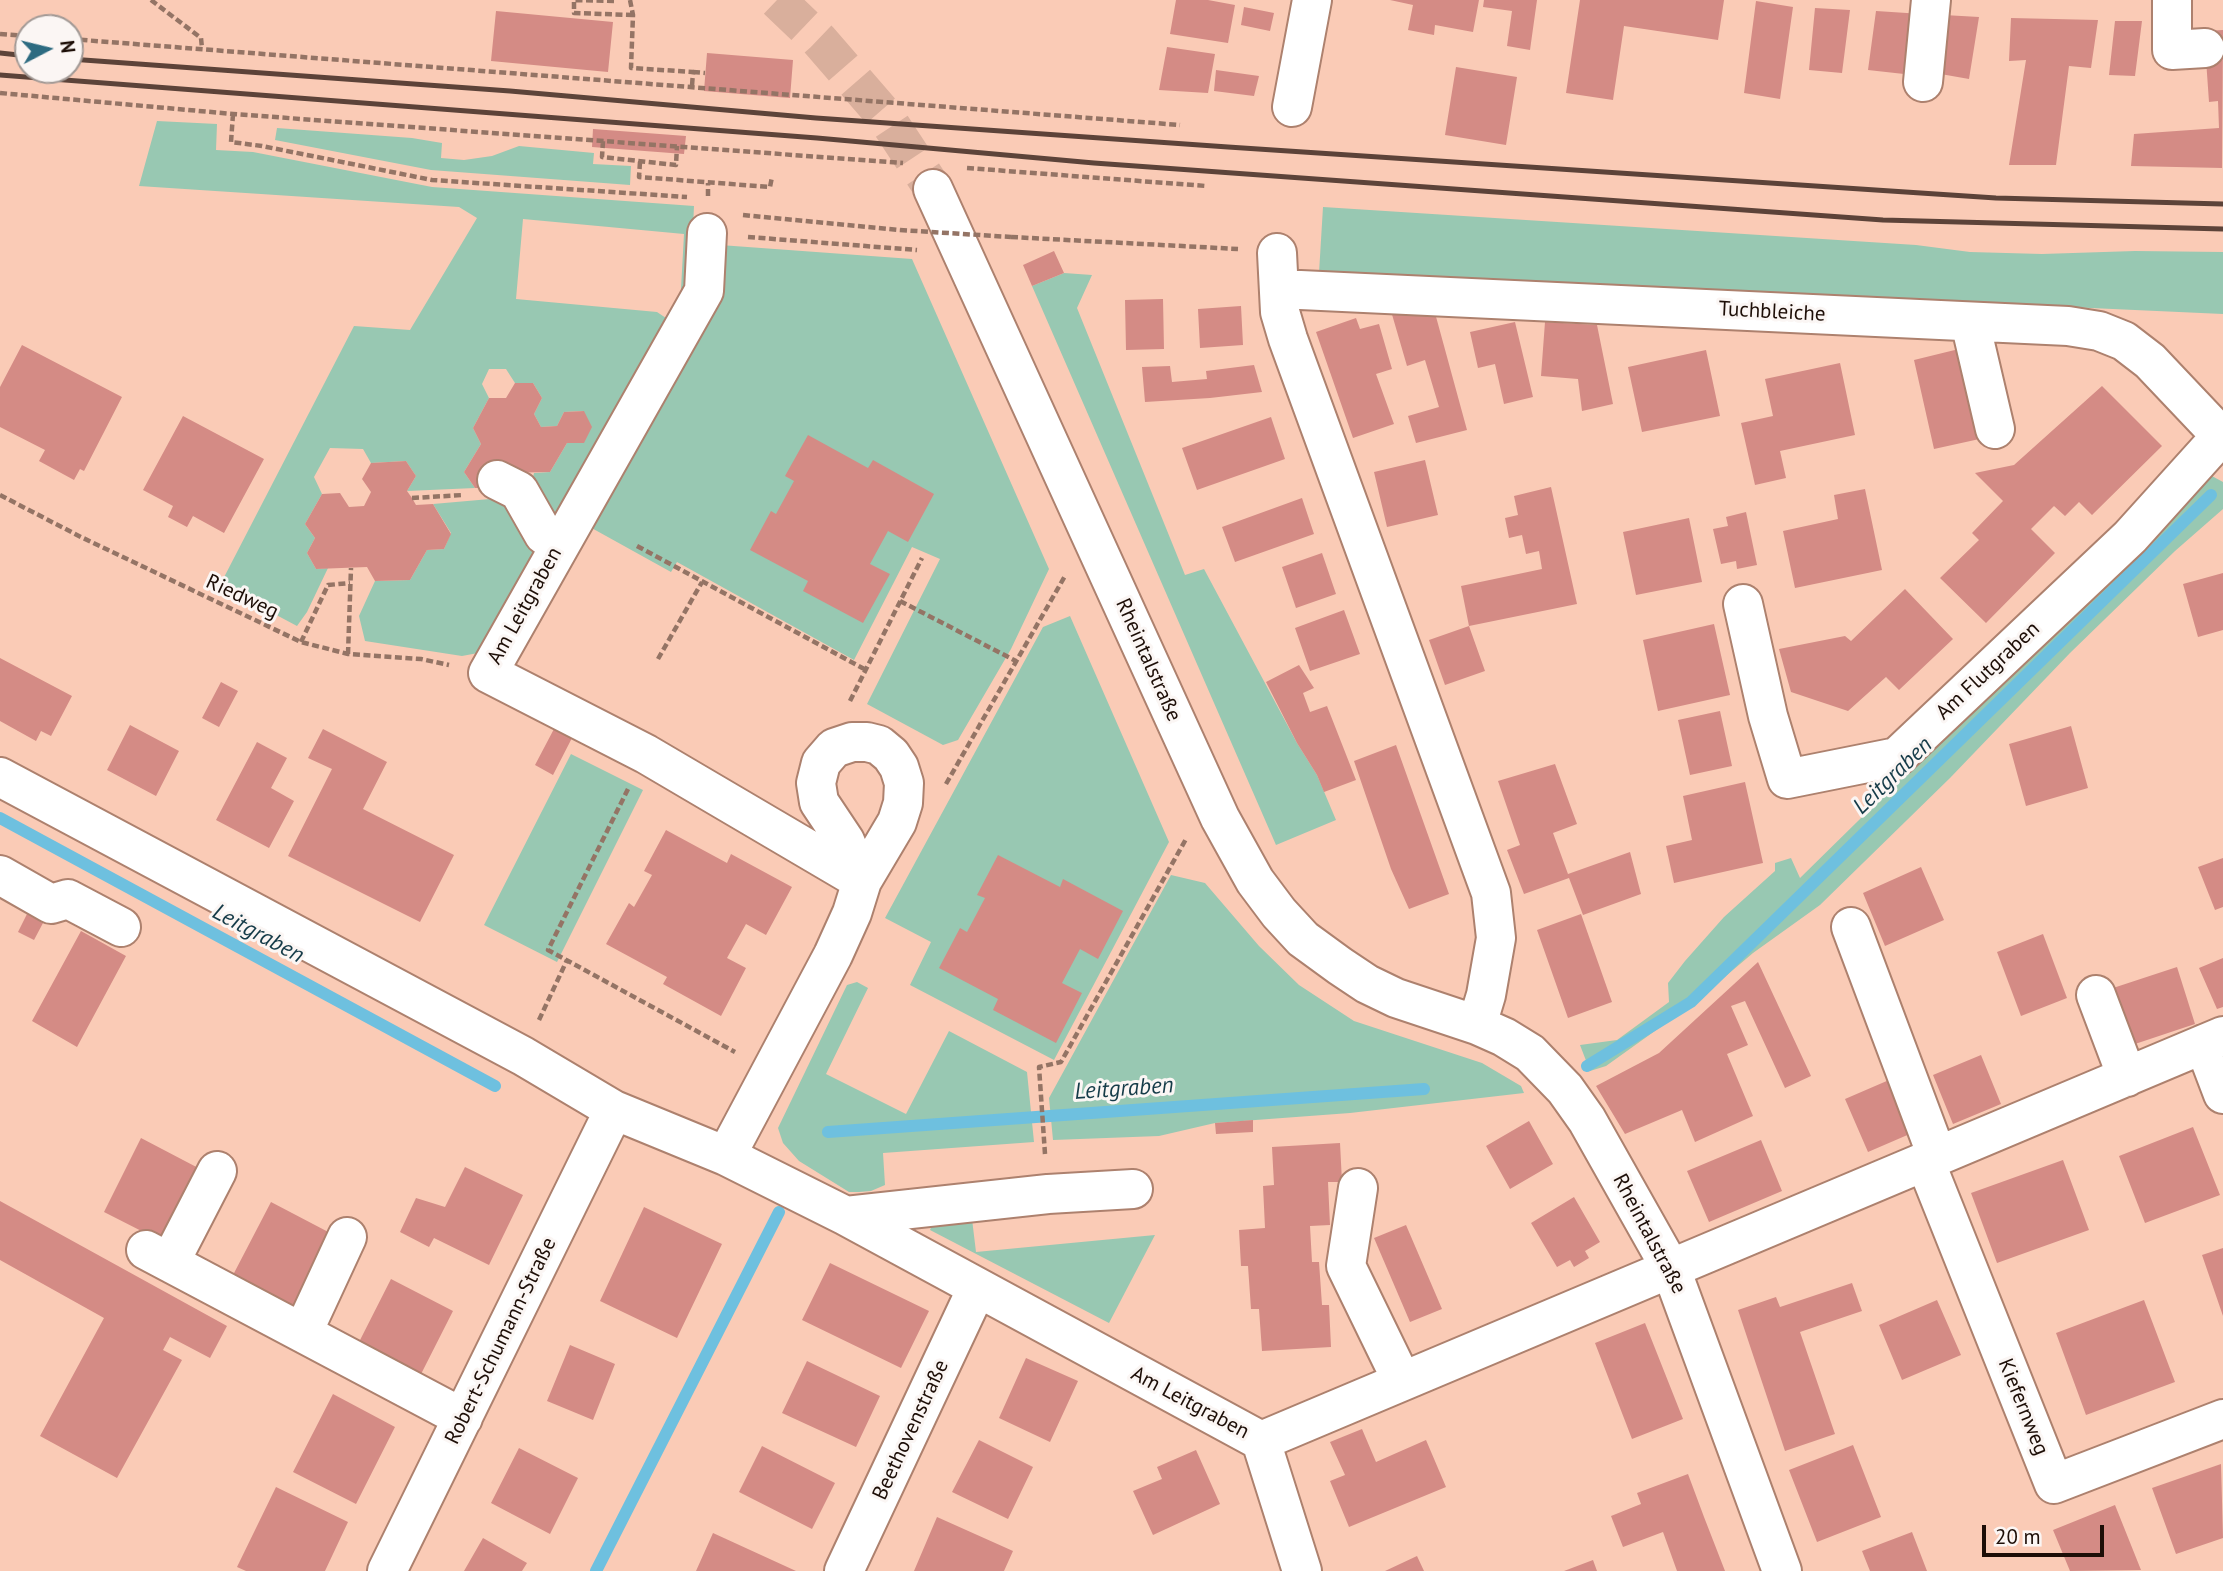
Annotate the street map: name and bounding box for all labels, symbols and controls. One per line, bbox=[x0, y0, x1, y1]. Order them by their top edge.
north arrow bbox=[14, 14, 84, 84]
text: N bbox=[55, 39, 81, 54]
street label: Tuchbleiche bbox=[1718, 297, 1826, 327]
street label: Am Leitgraben bbox=[482, 543, 568, 669]
street label: Riedweg bbox=[202, 569, 282, 625]
street label: Rheintalstraße bbox=[1110, 595, 1186, 725]
street label: Am Flutgraben bbox=[1931, 617, 2045, 725]
water label: Leitgraben bbox=[1848, 732, 1938, 820]
water label: Leitgraben bbox=[208, 899, 308, 969]
water label: Leitgraben bbox=[1074, 1072, 1174, 1106]
street label: Rheintalstraße bbox=[1607, 1170, 1691, 1298]
street label: Robert-Schumann-Straße bbox=[440, 1234, 562, 1448]
street label: Kiefernweg bbox=[1992, 1355, 2054, 1459]
street label: Beethovenstraße bbox=[868, 1356, 954, 1504]
street label: Am Leitgraben bbox=[1127, 1361, 1253, 1445]
scale bar bbox=[1985, 1512, 2108, 1556]
text: 20 m bbox=[1995, 1523, 2041, 1550]

